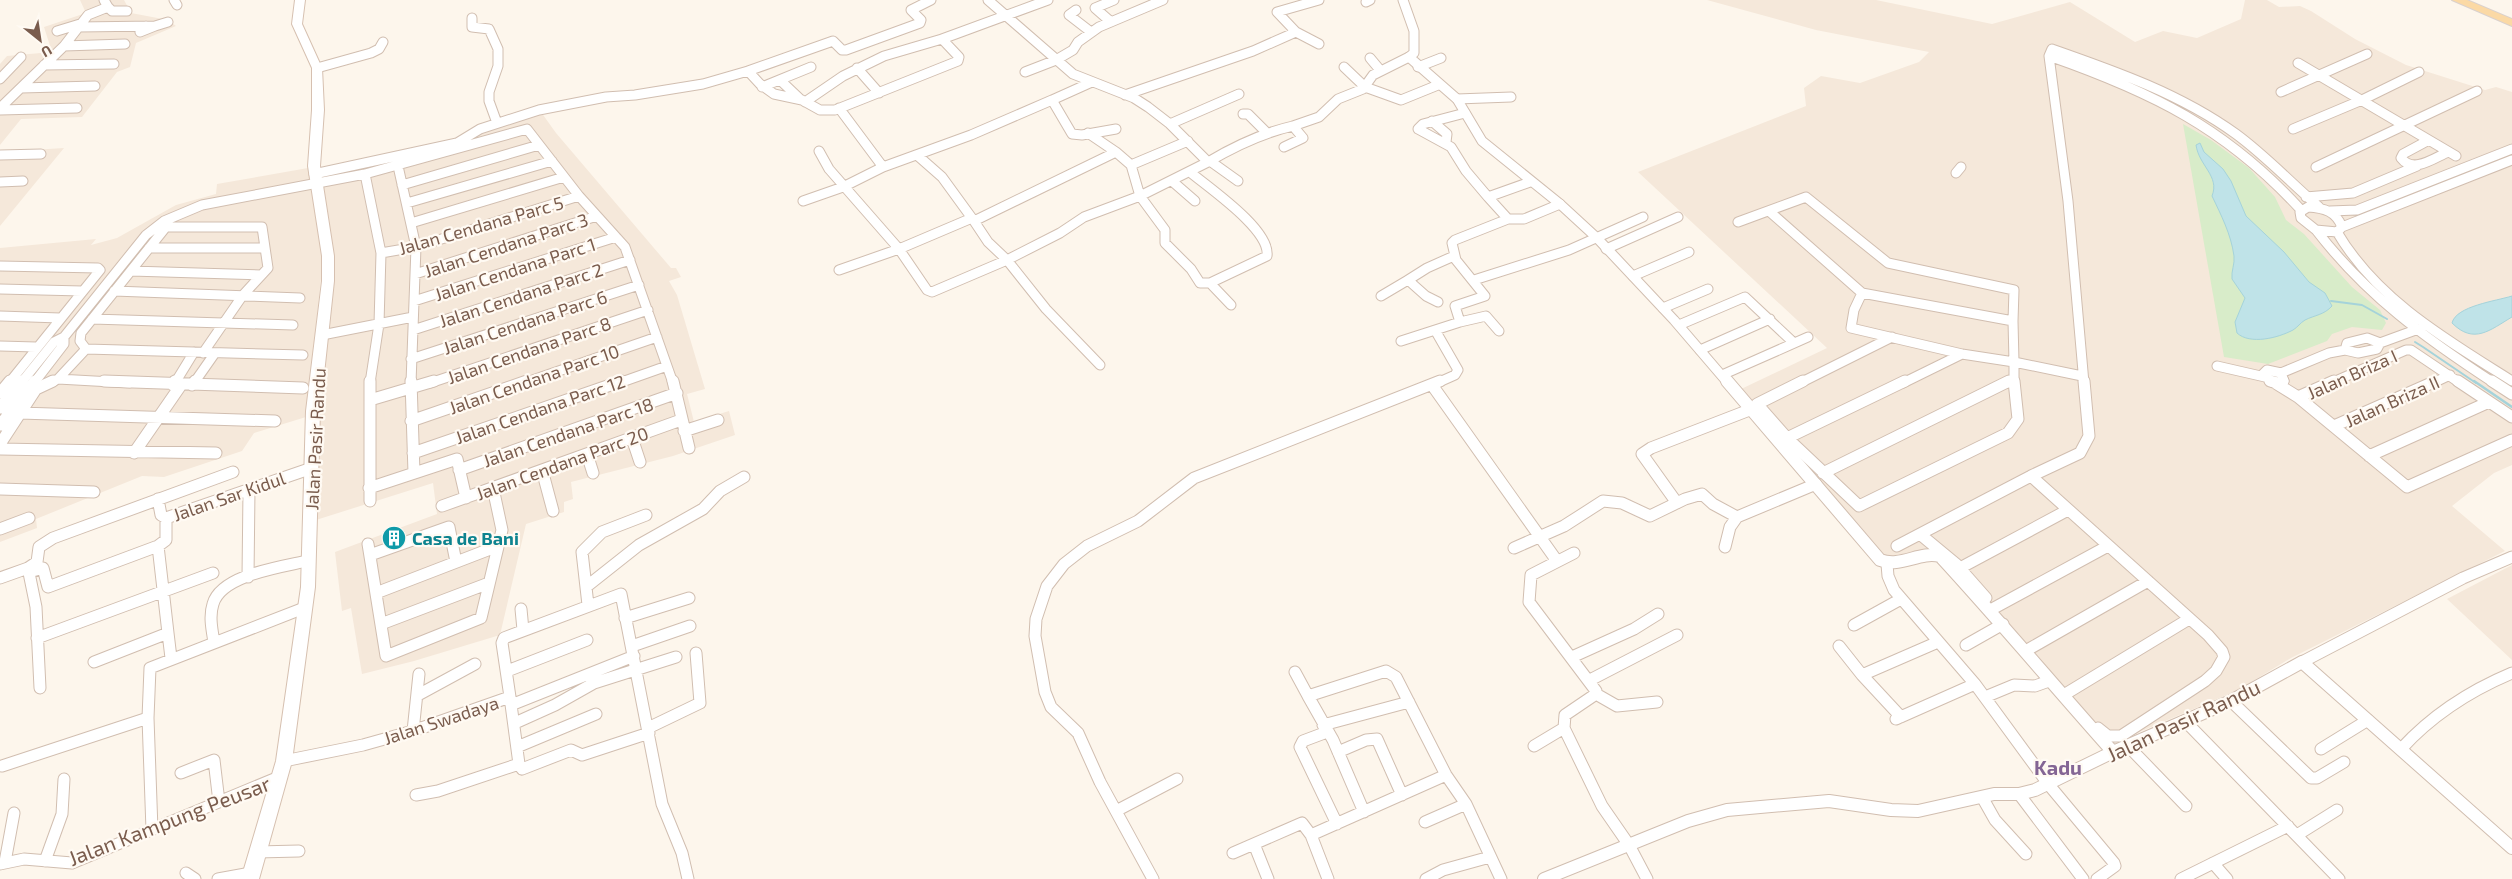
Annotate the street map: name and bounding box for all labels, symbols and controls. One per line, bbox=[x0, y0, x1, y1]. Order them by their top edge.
north arrow bbox=[15, 15, 65, 65]
text: U bbox=[38, 42, 55, 61]
street label: Jalan Cendana Parc 5 bbox=[396, 191, 566, 259]
street label: Jalan Cendana Parc 3 bbox=[421, 208, 591, 282]
street label: Jalan Cendana Parc 1 bbox=[432, 233, 598, 305]
street label: Jalan Cendana Parc 2 bbox=[436, 258, 606, 332]
street label: Jalan Cendana Parc 6 bbox=[440, 285, 610, 359]
street label: Jalan Cendana Parc 8 bbox=[444, 312, 614, 388]
street label: Jalan Cendana Parc 10 bbox=[446, 339, 622, 419]
street label: Jalan Briza I bbox=[2304, 344, 2400, 404]
street label: Jalan Pasir Randu bbox=[300, 367, 330, 511]
street label: Jalan Cendana Parc 12 bbox=[452, 370, 628, 448]
street label: Jalan Briza II bbox=[2341, 370, 2443, 432]
street label: Jalan Cendana Parc 18 bbox=[480, 392, 656, 472]
street label: Jalan Cendana Parc 20 bbox=[473, 422, 651, 504]
street label: Jalan Sar Kidul bbox=[170, 466, 289, 526]
building icon: Casa de Bani bbox=[381, 525, 407, 551]
place label: Casa de Bani bbox=[412, 527, 519, 549]
street label: Jalan Pasir Randu bbox=[2102, 674, 2264, 766]
street label: Jalan Swadaya bbox=[381, 691, 501, 749]
district label: Kadu bbox=[2034, 755, 2082, 779]
street label: Jalan Kampung Peusar bbox=[64, 770, 274, 870]

